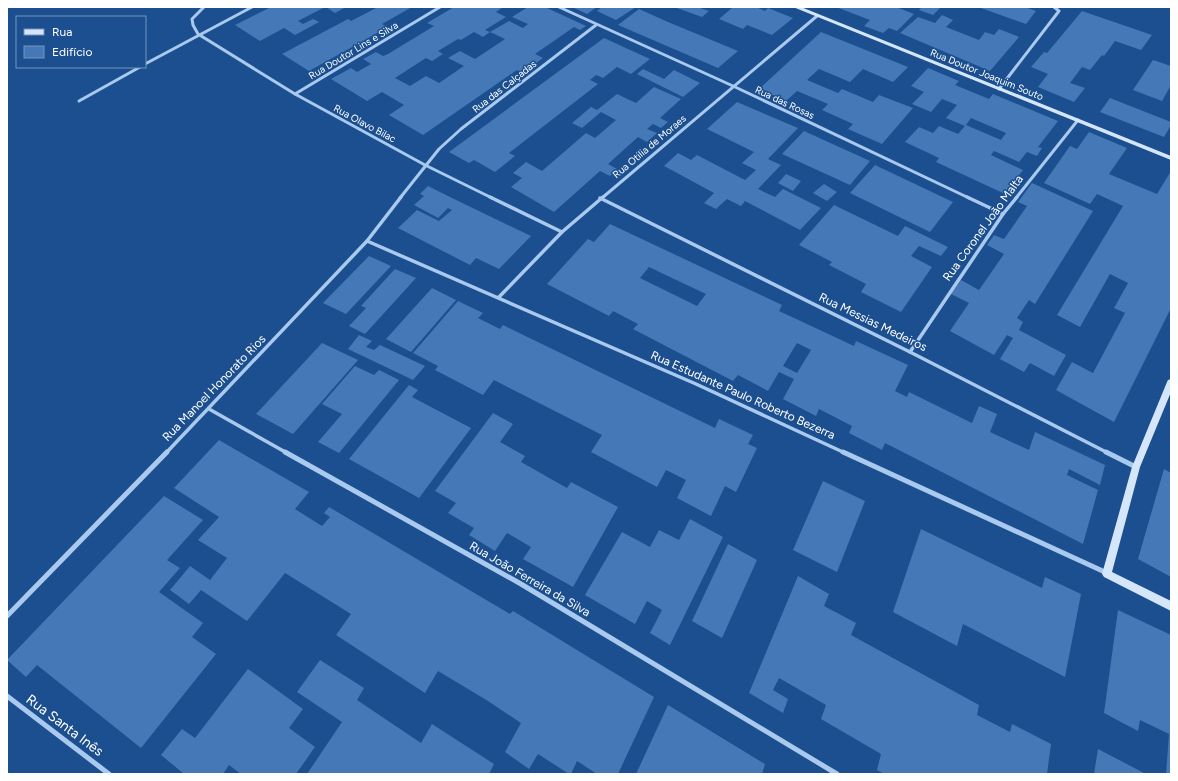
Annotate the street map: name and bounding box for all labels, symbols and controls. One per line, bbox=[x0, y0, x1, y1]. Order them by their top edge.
legend bbox=[16, 16, 146, 68]
street label: Rua Doutor Lins e Silva bbox=[306, 19, 400, 82]
text: Rua bbox=[52, 25, 72, 39]
text: Edifício bbox=[52, 45, 92, 59]
street label: Rua Doutor Joaquim Souto bbox=[928, 46, 1045, 103]
street label: Rua das Calçadas bbox=[470, 57, 539, 116]
street label: Rua das Rosas bbox=[753, 83, 817, 122]
street label: Rua Olavo Bilac bbox=[331, 102, 399, 146]
street label: Rua Otilia de Moraes bbox=[610, 112, 689, 181]
street label: Rua Coronel João Malta bbox=[940, 172, 1026, 284]
street label: Rua Messias Medeiros bbox=[817, 290, 930, 354]
street label: Rua Manoel Honorato Rios bbox=[159, 332, 269, 444]
street label: Rua Estudante Paulo Roberto Bezerra bbox=[649, 348, 837, 442]
street label: Rua João Ferreira da Silva bbox=[467, 539, 593, 619]
street label: Rua Santa Inês bbox=[23, 691, 107, 760]

